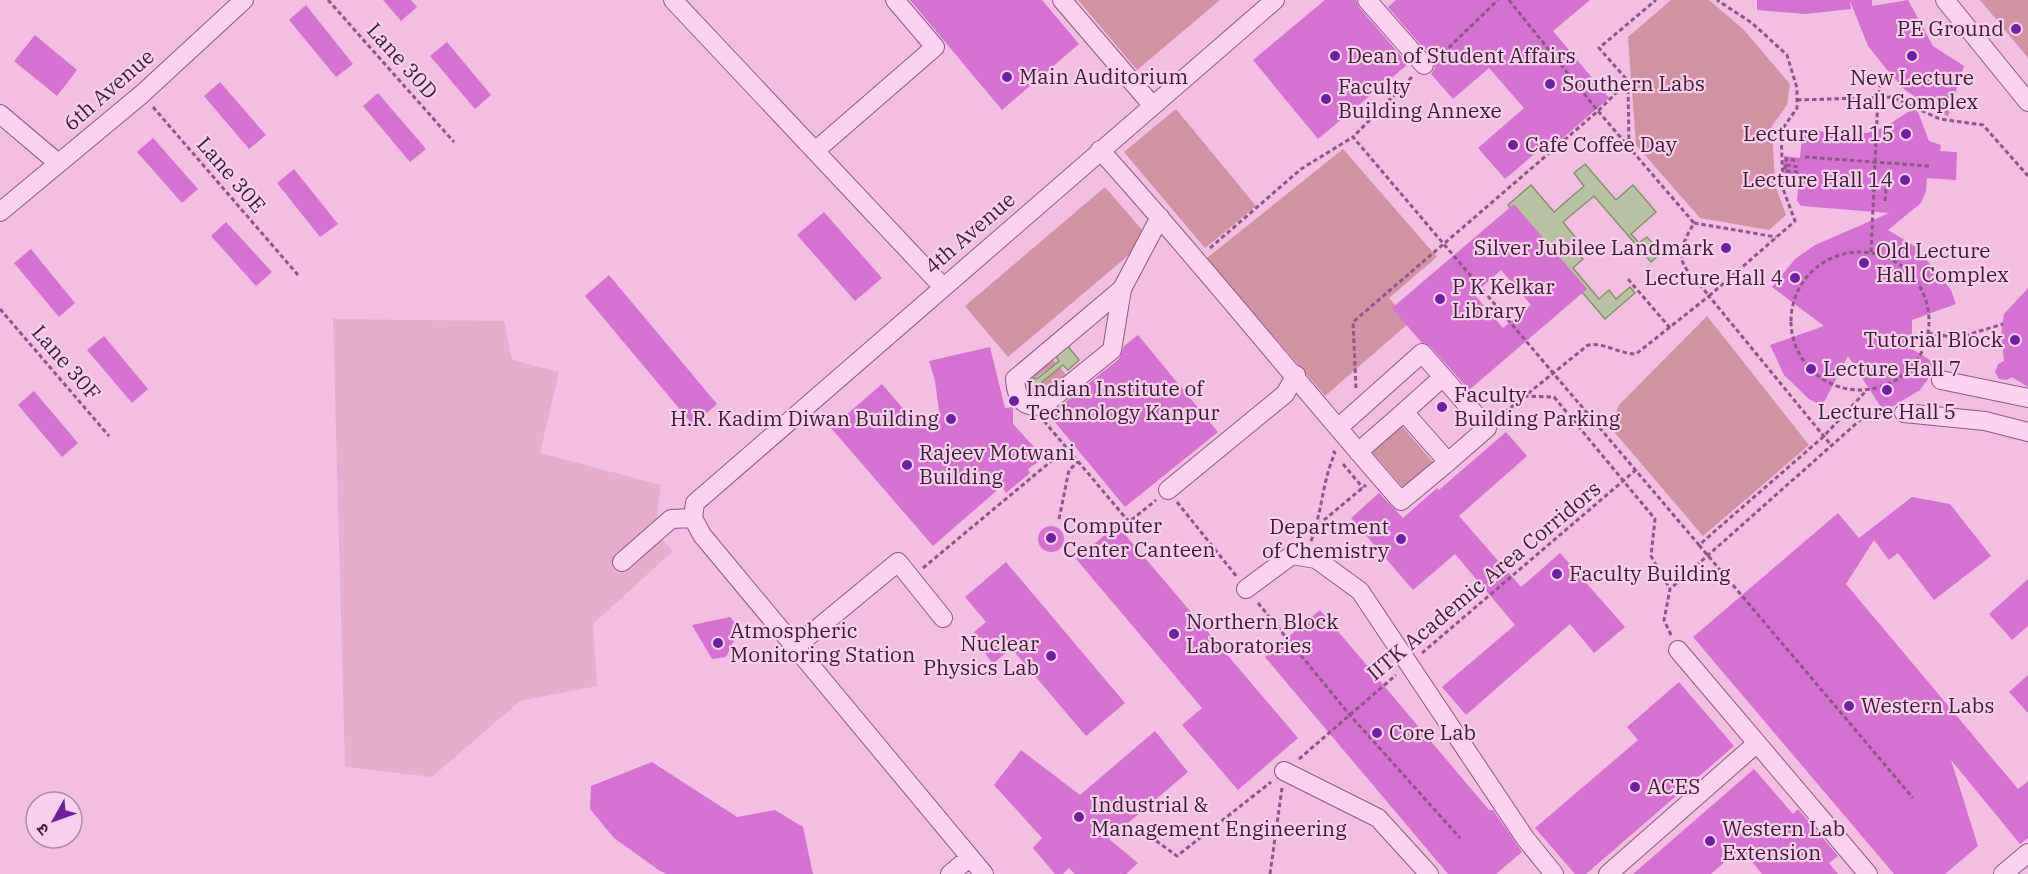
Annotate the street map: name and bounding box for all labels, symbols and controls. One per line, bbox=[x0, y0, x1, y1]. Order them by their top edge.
place label: PE Ground bbox=[1897, 14, 2004, 42]
street label: Lane 30D bbox=[361, 16, 444, 104]
marker: PE Ground bbox=[2009, 22, 2023, 36]
place label: Dean of Student Affairs bbox=[1347, 41, 1576, 69]
street label: 6th Avenue bbox=[57, 42, 160, 136]
marker: Dean of Student Affairs bbox=[1328, 49, 1342, 63]
marker: New Lecture Hall Complex bbox=[1905, 49, 1919, 63]
place label: Main Auditorium bbox=[1019, 62, 1188, 90]
place label: New Lecture Hall Complex bbox=[1846, 63, 1979, 115]
place label: Southern Labs bbox=[1562, 69, 1705, 97]
marker: Main Auditorium bbox=[1000, 70, 1014, 84]
place label: Faculty Building Annexe bbox=[1338, 72, 1502, 124]
marker: Southern Labs bbox=[1543, 77, 1557, 91]
marker: Faculty Building Annexe bbox=[1319, 92, 1333, 106]
place label: Lecture Hall 15 bbox=[1743, 119, 1894, 147]
marker: Lecture Hall 15 bbox=[1899, 127, 1913, 141]
street label: Lane 30E bbox=[191, 130, 273, 218]
place label: Cafe Coffee Day bbox=[1525, 130, 1678, 158]
marker: Cafe Coffee Day bbox=[1506, 138, 1520, 152]
place label: Lecture Hall 14 bbox=[1742, 165, 1893, 193]
marker: Lecture Hall 14 bbox=[1898, 173, 1912, 187]
street label: 4th Avenue bbox=[918, 185, 1021, 279]
place label: Silver Jubilee Landmark bbox=[1474, 233, 1715, 261]
place label: Old Lecture Hall Complex bbox=[1876, 236, 2009, 288]
marker: Silver Jubilee Landmark bbox=[1719, 241, 1733, 255]
marker: Old Lecture Hall Complex bbox=[1857, 256, 1871, 270]
place label: Lecture Hall 4 bbox=[1645, 263, 1783, 291]
marker: Lecture Hall 4 bbox=[1788, 271, 1802, 285]
place label: P K Kelkar Library bbox=[1452, 272, 1555, 324]
marker: P K Kelkar Library bbox=[1433, 292, 1447, 306]
street label: Lane 30F bbox=[26, 319, 107, 406]
place label: Tutorial Block bbox=[1863, 325, 2004, 353]
marker: Tutorial Block bbox=[2008, 333, 2022, 347]
place label: Lecture Hall 7 bbox=[1823, 354, 1961, 382]
marker: Lecture Hall 7 bbox=[1804, 362, 1818, 376]
place label: Indian Institute of Technology Kanpur bbox=[1026, 374, 1220, 426]
place label: Faculty Building Parking bbox=[1454, 380, 1621, 432]
marker: Lecture Hall 5 bbox=[1880, 383, 1894, 397]
marker: Indian Institute of Technology Kanpur bbox=[1007, 394, 1021, 408]
place label: Lecture Hall 5 bbox=[1818, 397, 1956, 425]
marker: Faculty Building Parking bbox=[1435, 400, 1449, 414]
place label: H.R. Kadim Diwan Building bbox=[670, 404, 940, 432]
marker: H.R. Kadim Diwan Building bbox=[944, 412, 958, 426]
place label: Rajeev Motwani Building bbox=[919, 438, 1075, 490]
marker: Rajeev Motwani Building bbox=[900, 458, 914, 472]
street label: IITK Academic Area Corridors bbox=[1361, 474, 1606, 686]
place label: Computer Center Canteen bbox=[1063, 511, 1216, 563]
place label: Department of Chemistry bbox=[1262, 512, 1390, 564]
marker: Computer Center Canteen bbox=[1044, 531, 1058, 545]
marker: Department of Chemistry bbox=[1394, 532, 1408, 546]
place label: Faculty Building bbox=[1569, 559, 1731, 587]
marker: Faculty Building bbox=[1550, 567, 1564, 581]
place label: Northern Block Laboratories bbox=[1186, 607, 1339, 659]
place label: Atmospheric Monitoring Station bbox=[730, 616, 915, 668]
marker: Northern Block Laboratories bbox=[1167, 627, 1181, 641]
place label: Nuclear Physics Lab bbox=[923, 629, 1040, 681]
marker: Atmospheric Monitoring Station bbox=[711, 636, 725, 650]
marker: Nuclear Physics Lab bbox=[1044, 649, 1058, 663]
place label: Western Labs bbox=[1861, 691, 1995, 719]
marker: Western Labs bbox=[1842, 699, 1856, 713]
place label: Core Lab bbox=[1389, 718, 1476, 746]
marker: Core Lab bbox=[1370, 726, 1384, 740]
place label: ACES bbox=[1647, 772, 1700, 800]
marker: ACES bbox=[1628, 780, 1642, 794]
north arrow bbox=[24, 790, 84, 850]
place label: Industrial & Management Engineering bbox=[1091, 790, 1347, 842]
marker: Industrial & Management Engineering bbox=[1072, 810, 1086, 824]
place label: Western Lab Extension bbox=[1722, 814, 1845, 866]
text: उ bbox=[31, 819, 53, 840]
marker: Western Lab Extension bbox=[1703, 834, 1717, 848]

